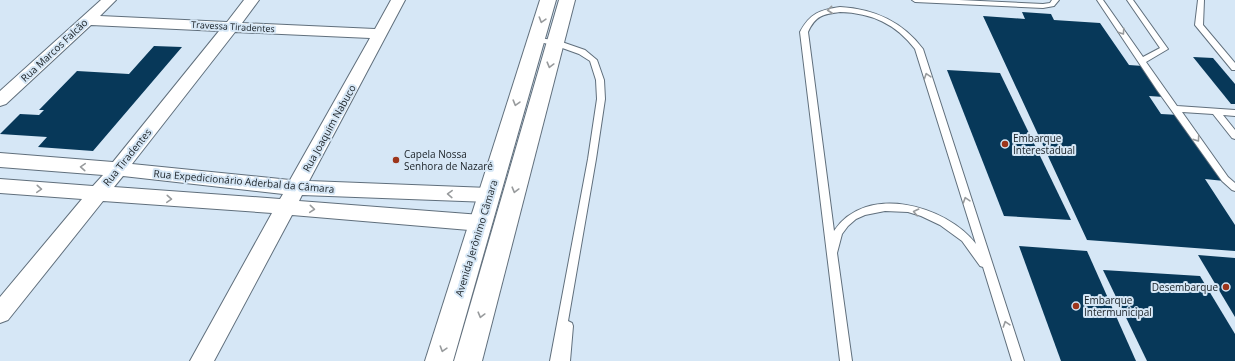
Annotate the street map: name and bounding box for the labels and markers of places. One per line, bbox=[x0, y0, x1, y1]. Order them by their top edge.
place label: Embarque Interestadual bbox=[1013, 131, 1075, 157]
marker: Embarque Interestadual bbox=[1000, 139, 1010, 149]
place label: Capela Nossa Senhora de Nazaré bbox=[404, 147, 493, 173]
marker: Capela Nossa Senhora de Nazaré bbox=[391, 155, 401, 165]
place label: Desembarque bbox=[1152, 280, 1218, 294]
marker: Desembarque bbox=[1221, 282, 1231, 292]
place label: Embarque Intermunicipal bbox=[1084, 293, 1152, 319]
marker: Embarque Intermunicipal bbox=[1071, 301, 1081, 311]

